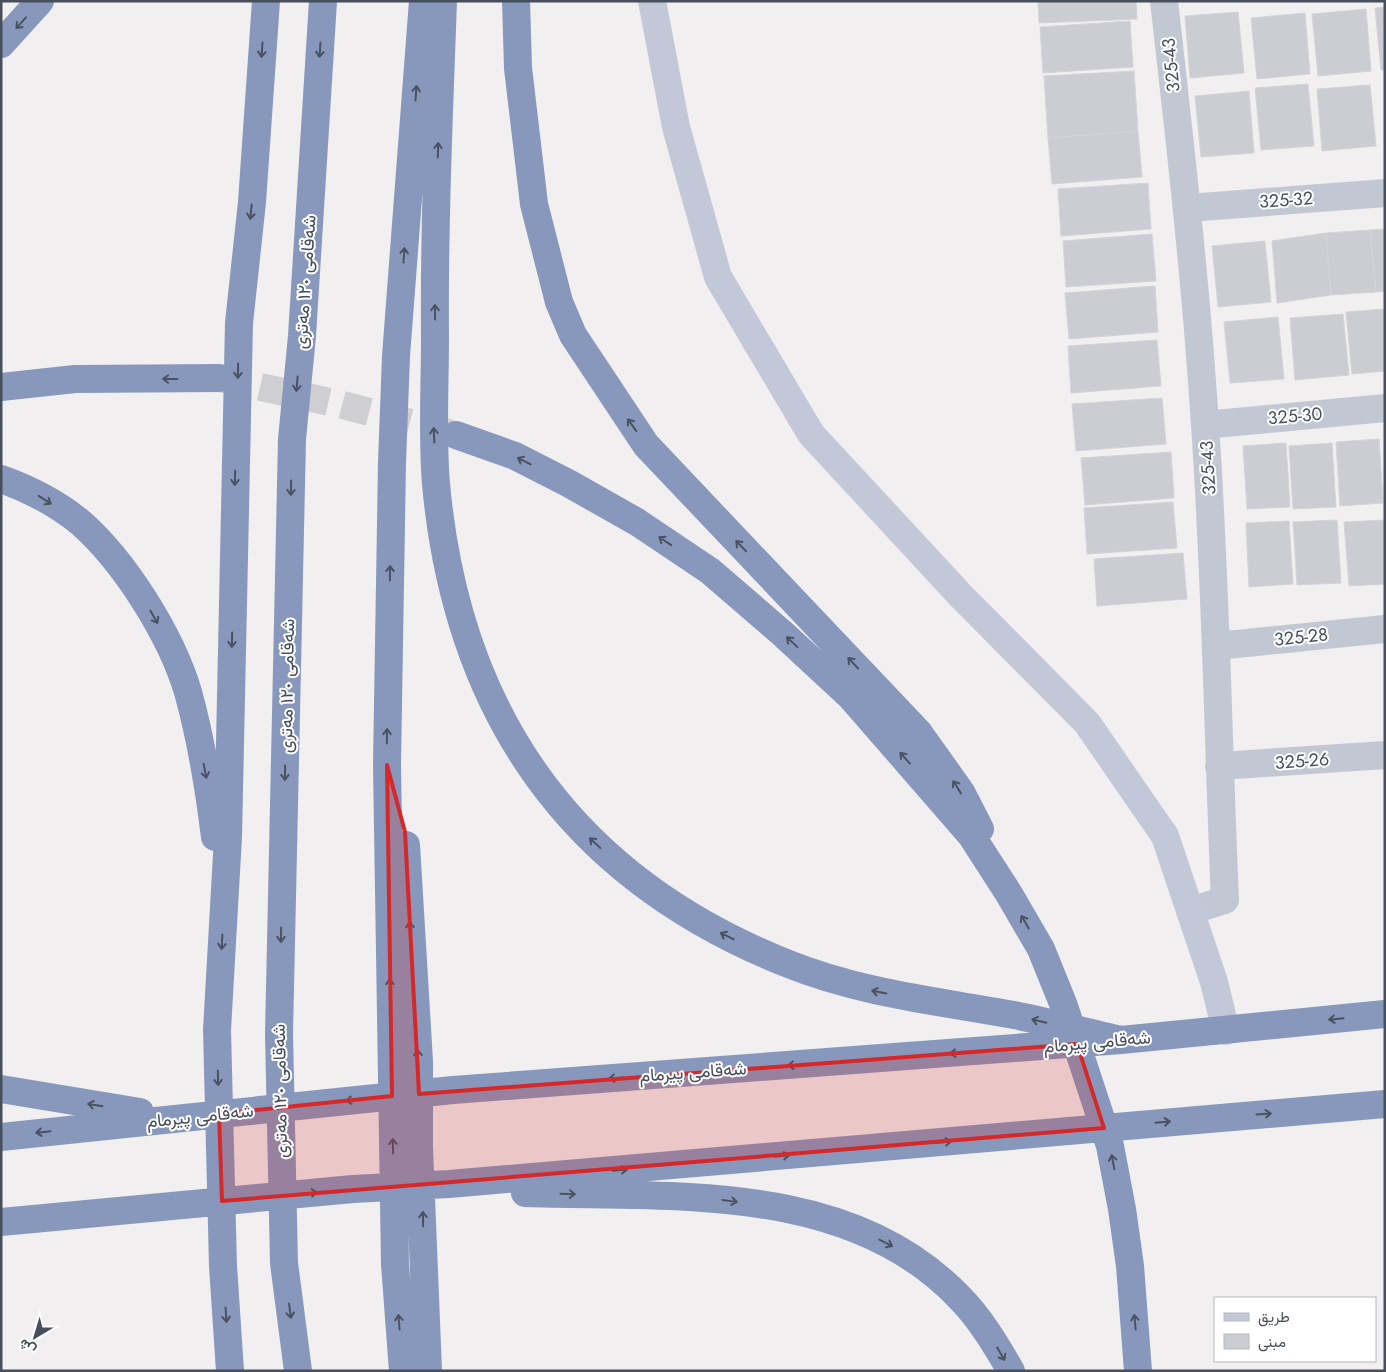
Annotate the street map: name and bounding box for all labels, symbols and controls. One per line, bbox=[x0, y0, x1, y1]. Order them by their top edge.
one-way arrow bbox=[15, 16, 27, 29]
street label: 325-43 bbox=[1155, 36, 1187, 93]
one-way arrow bbox=[258, 42, 267, 58]
one-way arrow bbox=[315, 42, 324, 58]
one-way arrow bbox=[411, 85, 421, 101]
one-way arrow bbox=[433, 142, 443, 158]
street label: 325-32 bbox=[1258, 185, 1314, 215]
one-way arrow bbox=[246, 204, 256, 220]
street label: شەقامی ١٢٠ مەتری bbox=[287, 214, 323, 350]
one-way arrow bbox=[399, 247, 408, 263]
one-way arrow bbox=[430, 305, 440, 321]
one-way arrow bbox=[233, 363, 242, 379]
one-way arrow bbox=[162, 374, 178, 383]
one-way arrow bbox=[292, 376, 302, 392]
street label: 325-30 bbox=[1267, 401, 1324, 431]
one-way arrow bbox=[627, 418, 637, 432]
one-way arrow bbox=[429, 427, 439, 444]
street label: 325-43 bbox=[1194, 440, 1222, 496]
one-way arrow bbox=[517, 456, 532, 465]
one-way arrow bbox=[230, 469, 240, 485]
one-way arrow bbox=[286, 480, 296, 496]
one-way arrow bbox=[38, 495, 52, 505]
one-way arrow bbox=[659, 536, 673, 546]
one-way arrow bbox=[735, 539, 747, 552]
one-way arrow bbox=[385, 565, 395, 582]
one-way arrow bbox=[150, 610, 160, 624]
street label: شەقامی ١٢٠ مەتری bbox=[273, 619, 301, 753]
street label: 325-28 bbox=[1273, 621, 1329, 653]
one-way arrow bbox=[227, 632, 237, 648]
one-way arrow bbox=[786, 636, 799, 648]
one-way arrow bbox=[847, 657, 859, 669]
one-way arrow bbox=[383, 728, 392, 744]
street label: 325-26 bbox=[1274, 746, 1330, 776]
one-way arrow bbox=[899, 752, 911, 765]
one-way arrow bbox=[201, 762, 211, 778]
one-way arrow bbox=[280, 764, 290, 781]
one-way arrow bbox=[952, 781, 962, 795]
one-way arrow bbox=[588, 837, 601, 849]
one-way arrow bbox=[1019, 915, 1029, 929]
one-way arrow bbox=[405, 922, 414, 938]
one-way arrow bbox=[276, 927, 286, 943]
one-way arrow bbox=[720, 931, 735, 941]
one-way arrow bbox=[217, 934, 227, 950]
one-way arrow bbox=[385, 978, 395, 994]
one-way arrow bbox=[872, 987, 888, 996]
one-way arrow bbox=[1329, 1014, 1345, 1024]
one-way arrow bbox=[1032, 1016, 1048, 1025]
street label: شەقامی ١٢٠ مەتری bbox=[266, 1024, 294, 1158]
street label: شەقامی پیرمام bbox=[1042, 1024, 1152, 1060]
one-way arrow bbox=[950, 1048, 966, 1057]
one-way arrow bbox=[414, 1049, 423, 1065]
street label: شەقامی پیرمام bbox=[639, 1055, 747, 1089]
one-way arrow bbox=[788, 1060, 804, 1069]
one-way arrow bbox=[214, 1070, 223, 1086]
one-way arrow bbox=[608, 1073, 624, 1083]
one-way arrow bbox=[345, 1095, 361, 1105]
street label: شەقامی پیرمام bbox=[145, 1097, 255, 1135]
one-way arrow bbox=[88, 1100, 104, 1110]
one-way arrow bbox=[1256, 1109, 1272, 1118]
one-way arrow bbox=[1155, 1117, 1171, 1127]
one-way arrow bbox=[35, 1127, 51, 1137]
one-way arrow bbox=[935, 1137, 951, 1146]
one-way arrow bbox=[388, 1138, 397, 1154]
one-way arrow bbox=[774, 1151, 790, 1160]
one-way arrow bbox=[1107, 1154, 1117, 1170]
one-way arrow bbox=[612, 1165, 628, 1174]
one-way arrow bbox=[302, 1188, 318, 1198]
one-way arrow bbox=[559, 1190, 575, 1199]
one-way arrow bbox=[722, 1196, 738, 1206]
one-way arrow bbox=[418, 1212, 427, 1228]
one-way arrow bbox=[878, 1238, 893, 1248]
legend bbox=[1214, 1297, 1376, 1362]
one-way arrow bbox=[285, 1303, 295, 1319]
text: طريق bbox=[1258, 1306, 1290, 1328]
one-way arrow bbox=[222, 1307, 231, 1323]
north arrow bbox=[10, 1312, 60, 1362]
one-way arrow bbox=[395, 1314, 404, 1330]
one-way arrow bbox=[1130, 1314, 1139, 1330]
text: مبنى bbox=[1258, 1331, 1286, 1353]
text: ش bbox=[14, 1334, 40, 1360]
one-way arrow bbox=[997, 1346, 1007, 1360]

